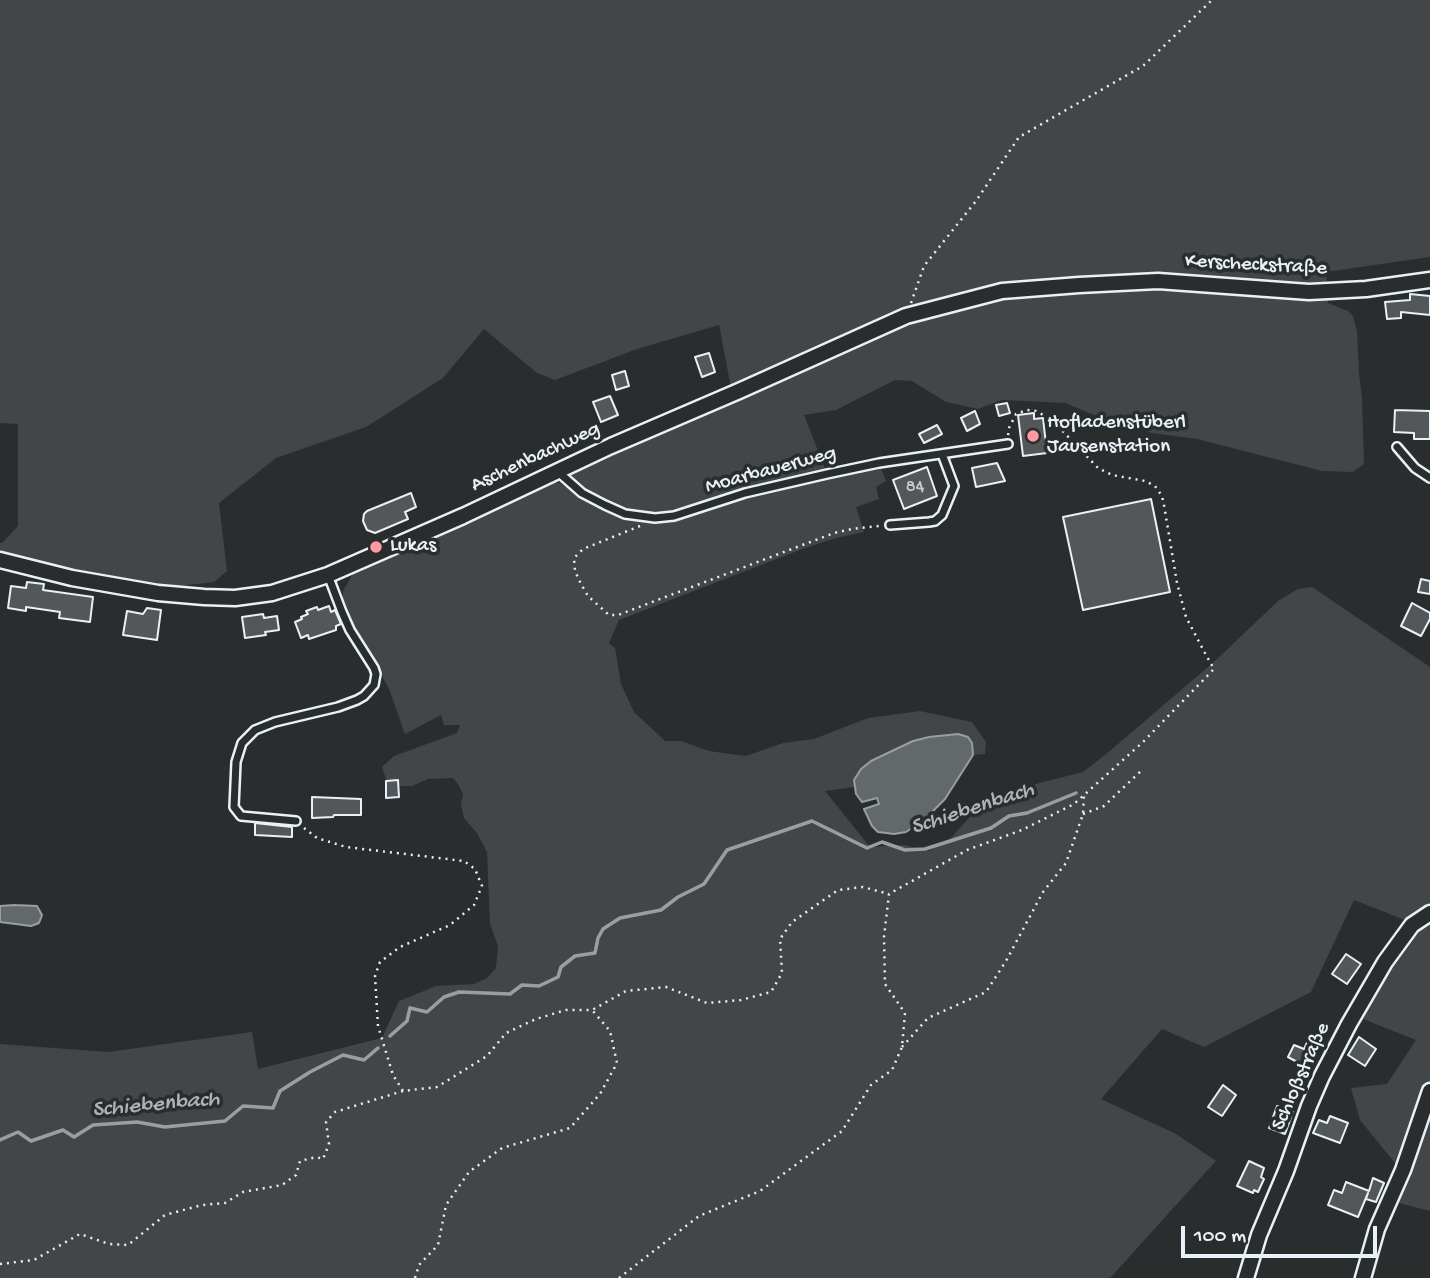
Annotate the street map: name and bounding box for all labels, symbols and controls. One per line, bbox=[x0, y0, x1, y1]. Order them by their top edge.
street label: Kerscheckstraße bbox=[1184, 250, 1328, 282]
place label: Hofladenstüberl Jausenstation bbox=[1047, 411, 1186, 461]
street label: Aschenbachweg bbox=[467, 417, 605, 499]
marker: Hofladenstüberl Jausenstation bbox=[1025, 428, 1041, 444]
street label: Moarbauerweg bbox=[703, 441, 839, 501]
house number: 84 bbox=[906, 477, 924, 499]
place label: Lukas bbox=[390, 534, 436, 560]
marker: Lukas bbox=[368, 539, 384, 555]
water label: Schiebenbach bbox=[908, 777, 1038, 843]
street label: Schloßstraße bbox=[1267, 1019, 1337, 1135]
water label: Schiebenbach bbox=[91, 1087, 221, 1125]
scale bar bbox=[1185, 1212, 1381, 1256]
text: 100 m bbox=[1194, 1225, 1246, 1250]

